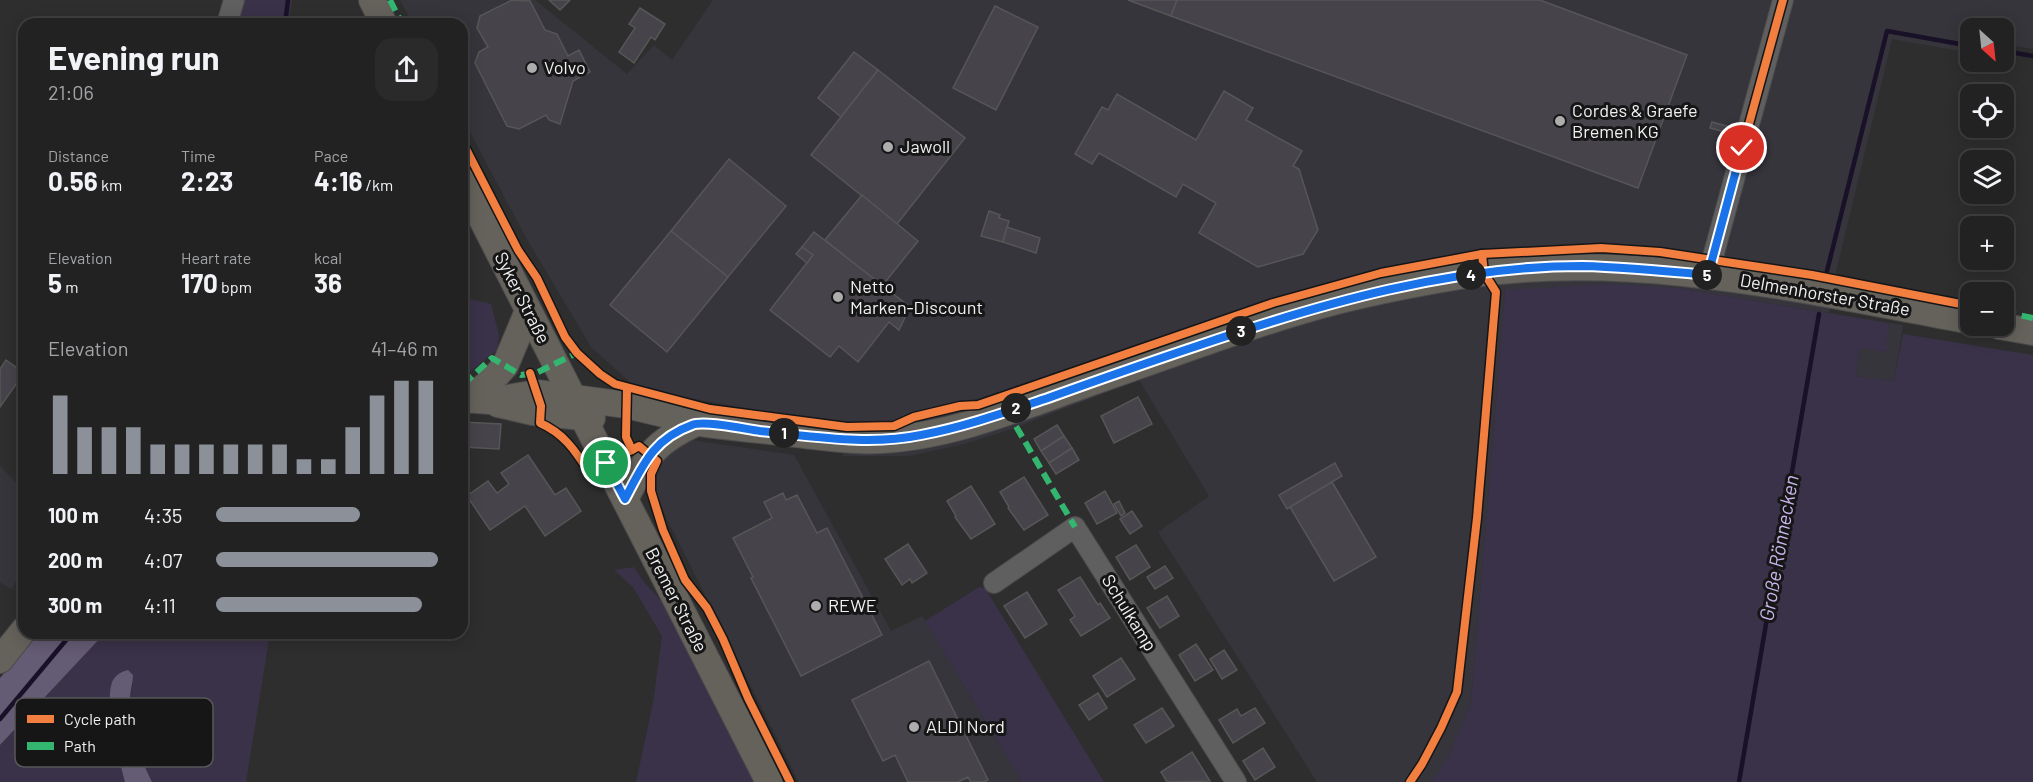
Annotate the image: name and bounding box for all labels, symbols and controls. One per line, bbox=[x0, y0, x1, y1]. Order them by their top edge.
north arrow bbox=[1960, 18, 2014, 72]
map controls bbox=[1960, 18, 2014, 336]
text: Evening run bbox=[48, 37, 220, 77]
button: share bbox=[375, 38, 438, 101]
place label: Volvo bbox=[544, 56, 586, 78]
marker: Volvo bbox=[525, 61, 539, 75]
text: 21:06 bbox=[48, 80, 94, 104]
button: locate bbox=[1960, 84, 2014, 138]
place label: Cordes & Graefe Bremen KG bbox=[1572, 99, 1698, 142]
marker: Cordes & Graefe Bremen KG bbox=[1553, 114, 1567, 128]
pin bbox=[1716, 122, 1767, 173]
icon: check bbox=[1725, 131, 1758, 164]
place label: Jawoll bbox=[900, 135, 950, 157]
marker: Jawoll bbox=[881, 140, 895, 154]
text: Distance bbox=[48, 146, 109, 165]
text: Time bbox=[181, 146, 216, 165]
text: Pace bbox=[314, 146, 348, 165]
button: layers bbox=[1960, 150, 2014, 204]
text: 0.56 bbox=[48, 165, 98, 196]
text: 2:23 bbox=[181, 165, 233, 196]
text: 4:16 bbox=[314, 165, 362, 196]
text: km bbox=[98, 175, 122, 194]
text: /km bbox=[362, 175, 393, 194]
button: + bbox=[1960, 216, 2014, 270]
text: Elevation bbox=[48, 248, 112, 267]
text: Heart rate bbox=[181, 248, 251, 267]
text: kcal bbox=[314, 248, 342, 267]
street label: Syker Straße bbox=[490, 248, 555, 347]
pin: 4 bbox=[1456, 260, 1486, 290]
pin: 5 bbox=[1692, 260, 1722, 290]
text: 4 bbox=[1466, 265, 1476, 284]
text: 5 bbox=[1703, 265, 1711, 284]
text: 5 bbox=[48, 267, 62, 298]
text: 170 bbox=[181, 267, 218, 298]
text: 36 bbox=[314, 267, 342, 298]
street label: Delmenhorster Straße bbox=[1739, 268, 1912, 320]
place label: Netto Marken-Discount bbox=[850, 275, 983, 318]
text: m bbox=[62, 277, 78, 296]
text: bpm bbox=[218, 277, 252, 296]
button: − bbox=[1960, 282, 2014, 336]
marker: Netto Marken-Discount bbox=[831, 290, 845, 304]
pin: 3 bbox=[1226, 316, 1256, 346]
text: 3 bbox=[1237, 321, 1245, 340]
text: Elevation bbox=[48, 336, 129, 360]
text: 41–46 m bbox=[371, 336, 438, 360]
pin: 2 bbox=[1001, 393, 1031, 423]
text: 2 bbox=[1012, 398, 1020, 417]
pin: 1 bbox=[769, 418, 799, 448]
text: 1 bbox=[781, 423, 787, 442]
pin bbox=[580, 437, 631, 488]
icon: arrive bbox=[589, 446, 622, 479]
water label: Große Rönnecken bbox=[1753, 473, 1803, 623]
text: 100 m bbox=[48, 503, 99, 527]
text: 4:35 bbox=[144, 503, 182, 527]
street label: Bremer Straße bbox=[641, 544, 713, 655]
text: 200 m bbox=[48, 548, 103, 572]
text: 4:07 bbox=[144, 548, 183, 572]
street label: Schulkamp bbox=[1098, 570, 1162, 655]
text: 300 m bbox=[48, 593, 102, 617]
text: 4:11 bbox=[144, 593, 176, 617]
place label: REWE bbox=[828, 594, 877, 616]
marker: REWE bbox=[809, 599, 823, 613]
legend bbox=[15, 698, 213, 767]
text: Cycle path bbox=[64, 709, 136, 728]
place label: ALDI Nord bbox=[926, 715, 1005, 737]
marker: ALDI Nord bbox=[907, 720, 921, 734]
text: Path bbox=[64, 736, 96, 755]

